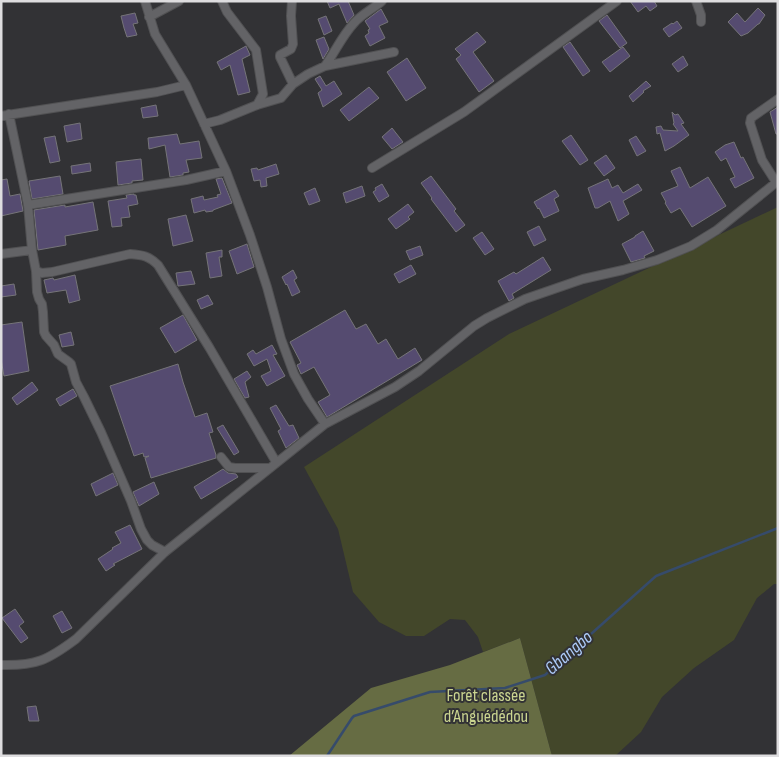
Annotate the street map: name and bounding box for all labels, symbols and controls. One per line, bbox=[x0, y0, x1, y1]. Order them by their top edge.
water label: Gbangbo bbox=[540, 626, 598, 680]
park label: Forêt classée d’Anguédédou bbox=[444, 685, 528, 727]

